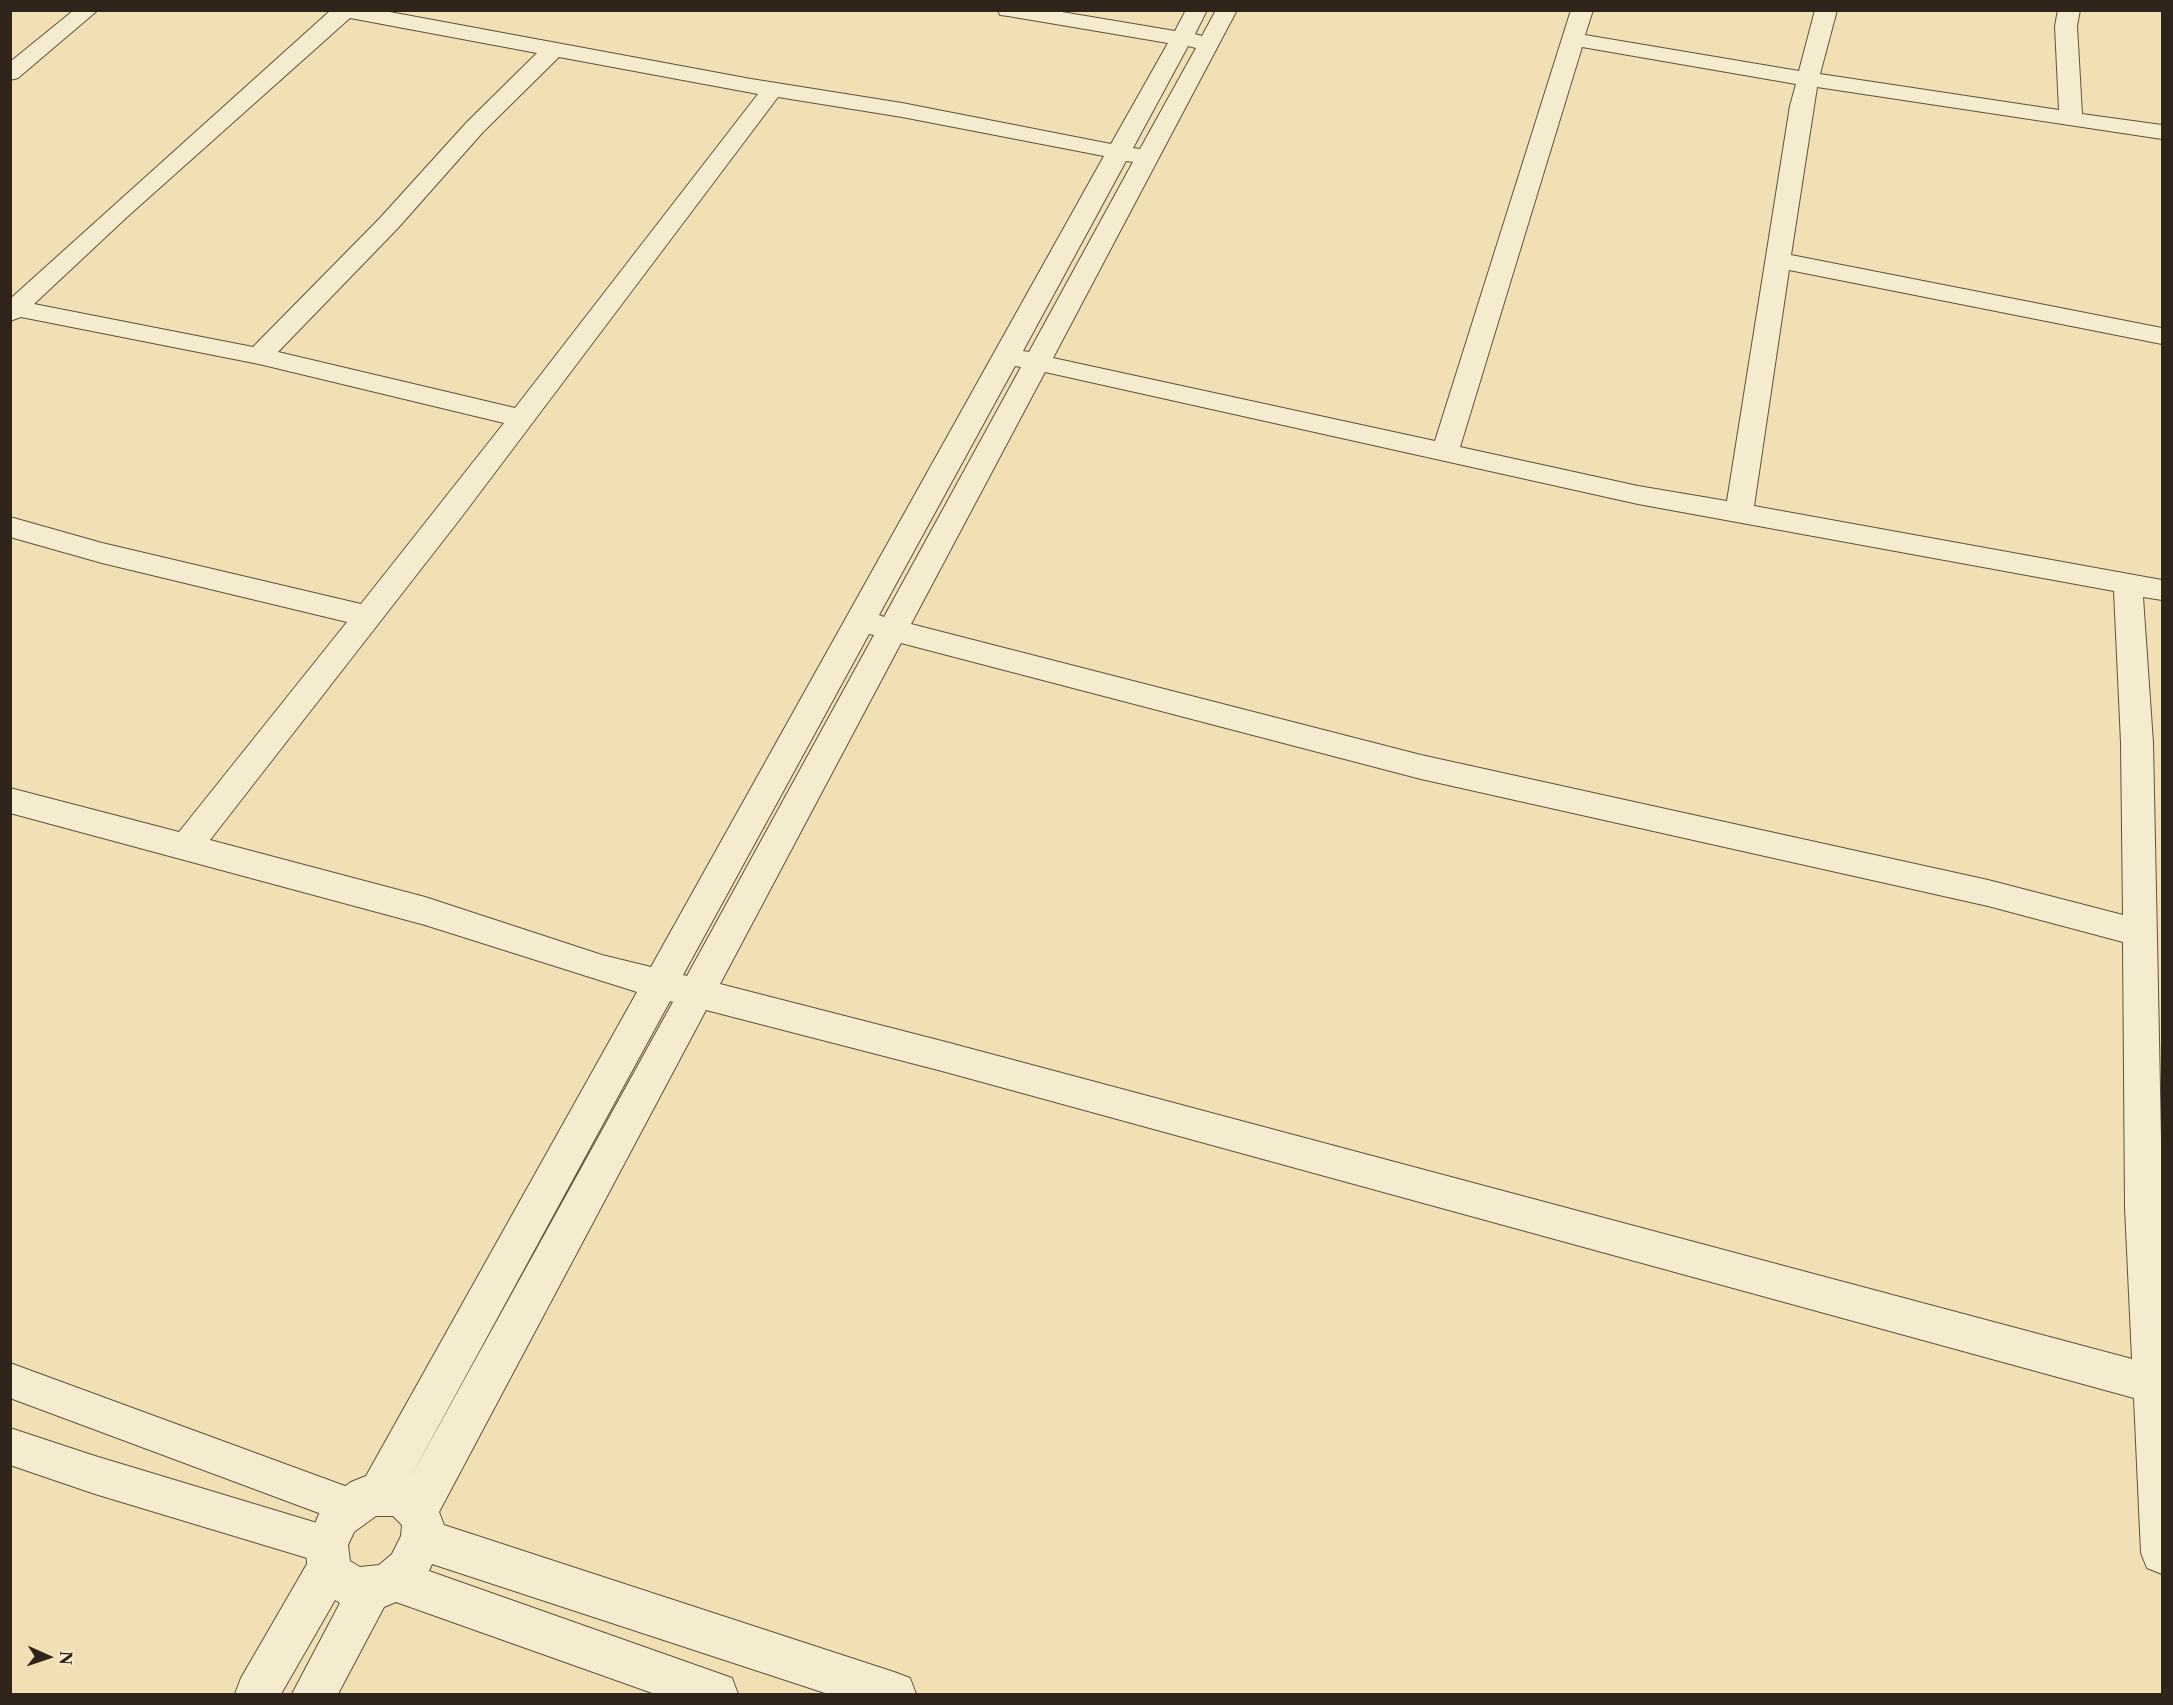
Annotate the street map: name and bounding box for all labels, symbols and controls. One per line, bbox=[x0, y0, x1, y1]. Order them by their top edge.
north arrow bbox=[18, 1627, 78, 1687]
text: N bbox=[56, 1650, 76, 1665]

